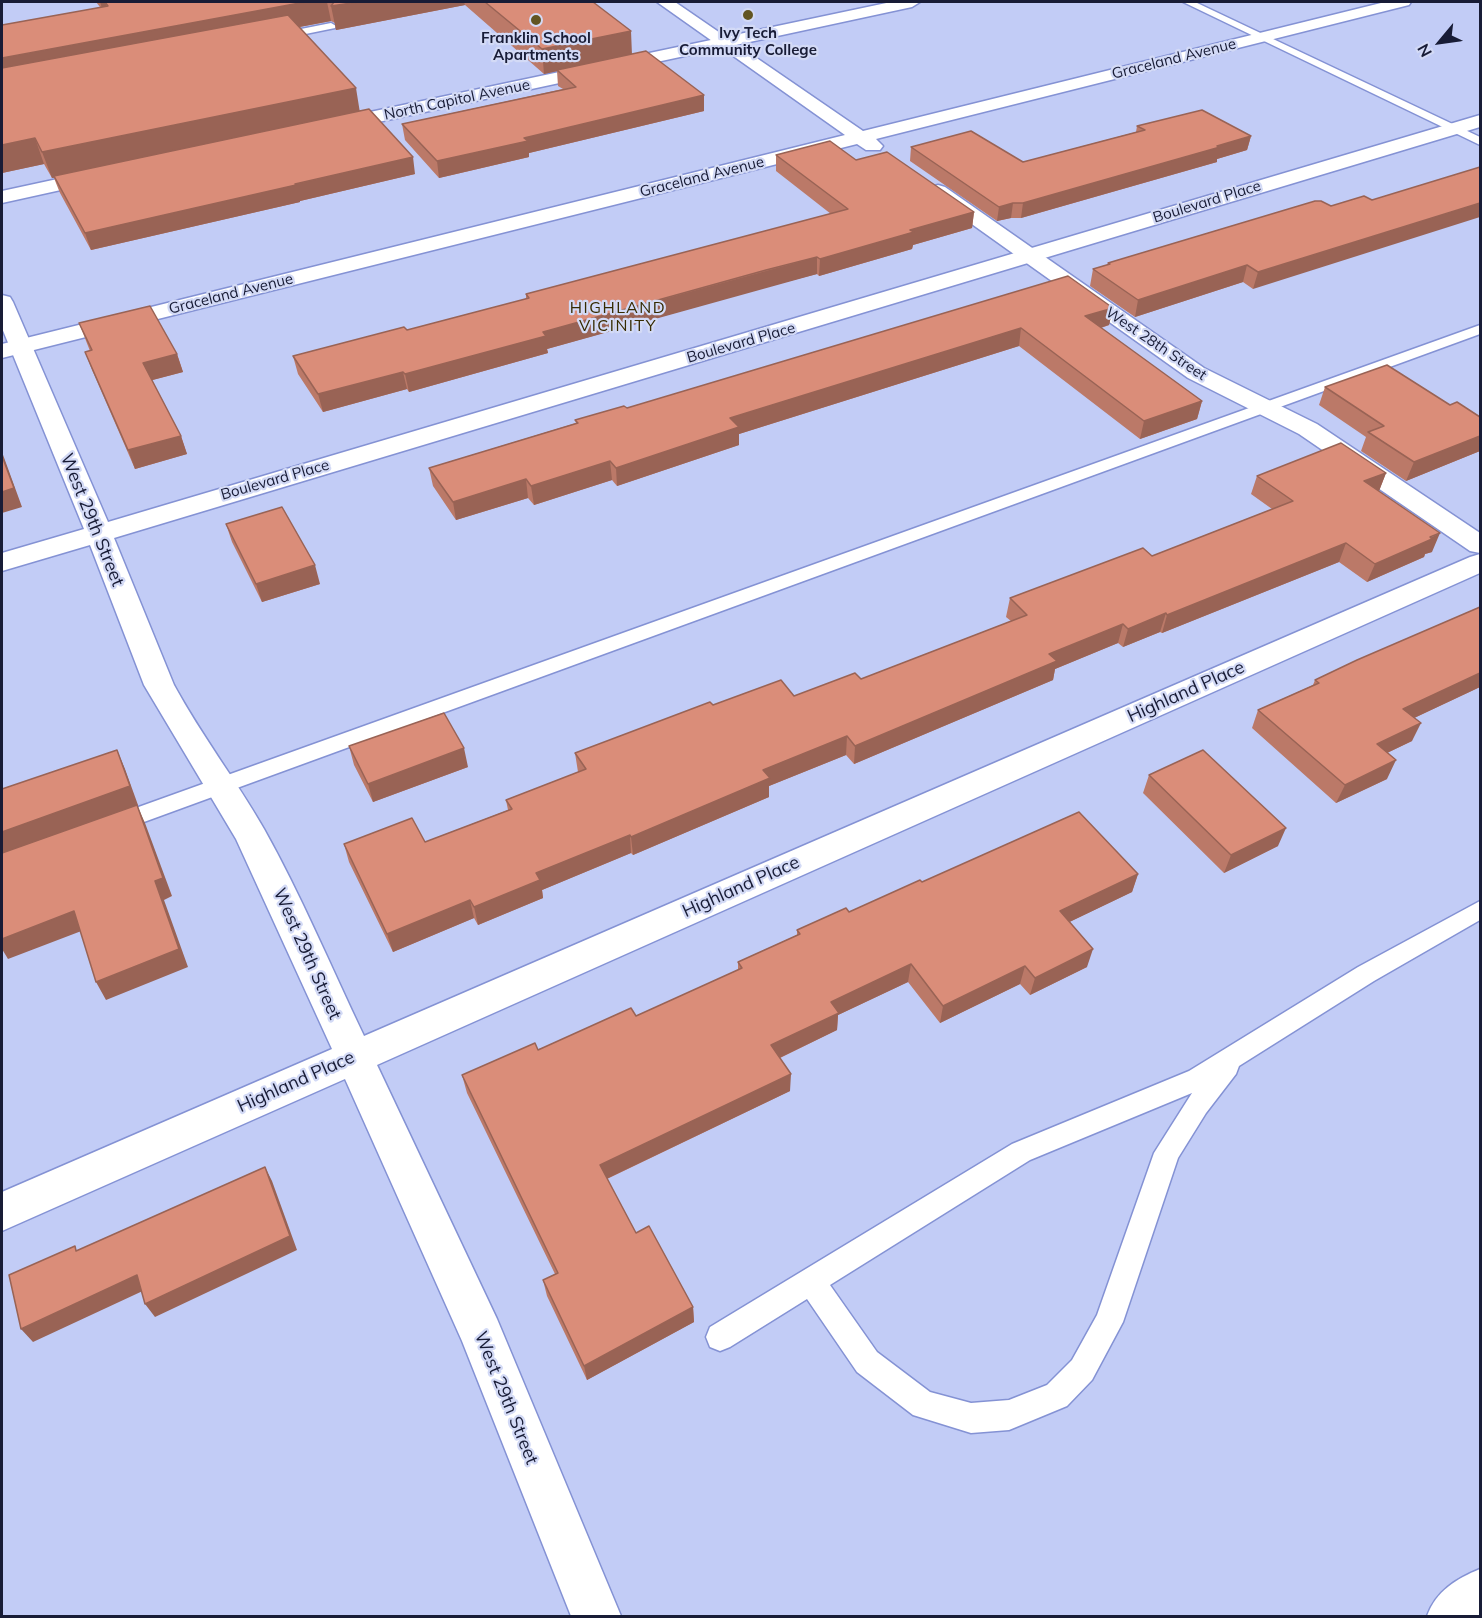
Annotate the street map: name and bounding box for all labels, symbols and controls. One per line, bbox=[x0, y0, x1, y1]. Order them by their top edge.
marker: Ivy Tech Community College bbox=[741, 8, 755, 22]
north arrow bbox=[1410, 12, 1470, 72]
marker: Franklin School Apartments bbox=[529, 13, 543, 27]
place label: Ivy Tech Community College bbox=[679, 24, 817, 59]
place label: Franklin School Apartments bbox=[481, 29, 591, 64]
street label: Graceland Avenue bbox=[1110, 35, 1238, 83]
text: N bbox=[1413, 41, 1436, 61]
street label: North Capitol Avenue bbox=[382, 76, 532, 124]
street label: Graceland Avenue bbox=[638, 153, 766, 201]
street label: Boulevard Place bbox=[1151, 177, 1263, 227]
street label: Graceland Avenue bbox=[167, 270, 295, 318]
district label: HIGHLAND VICINITY bbox=[570, 298, 666, 336]
street label: West 28th Street bbox=[1102, 304, 1210, 384]
street label: Boulevard Place bbox=[685, 319, 797, 367]
street label: West 29th Street bbox=[55, 450, 129, 590]
street label: Boulevard Place bbox=[219, 456, 331, 504]
street label: Highland Place bbox=[1124, 657, 1248, 727]
street label: Highland Place bbox=[679, 852, 803, 922]
street label: West 29th Street bbox=[268, 885, 346, 1023]
street label: Highland Place bbox=[234, 1047, 358, 1117]
street label: West 29th Street bbox=[469, 1328, 543, 1468]

